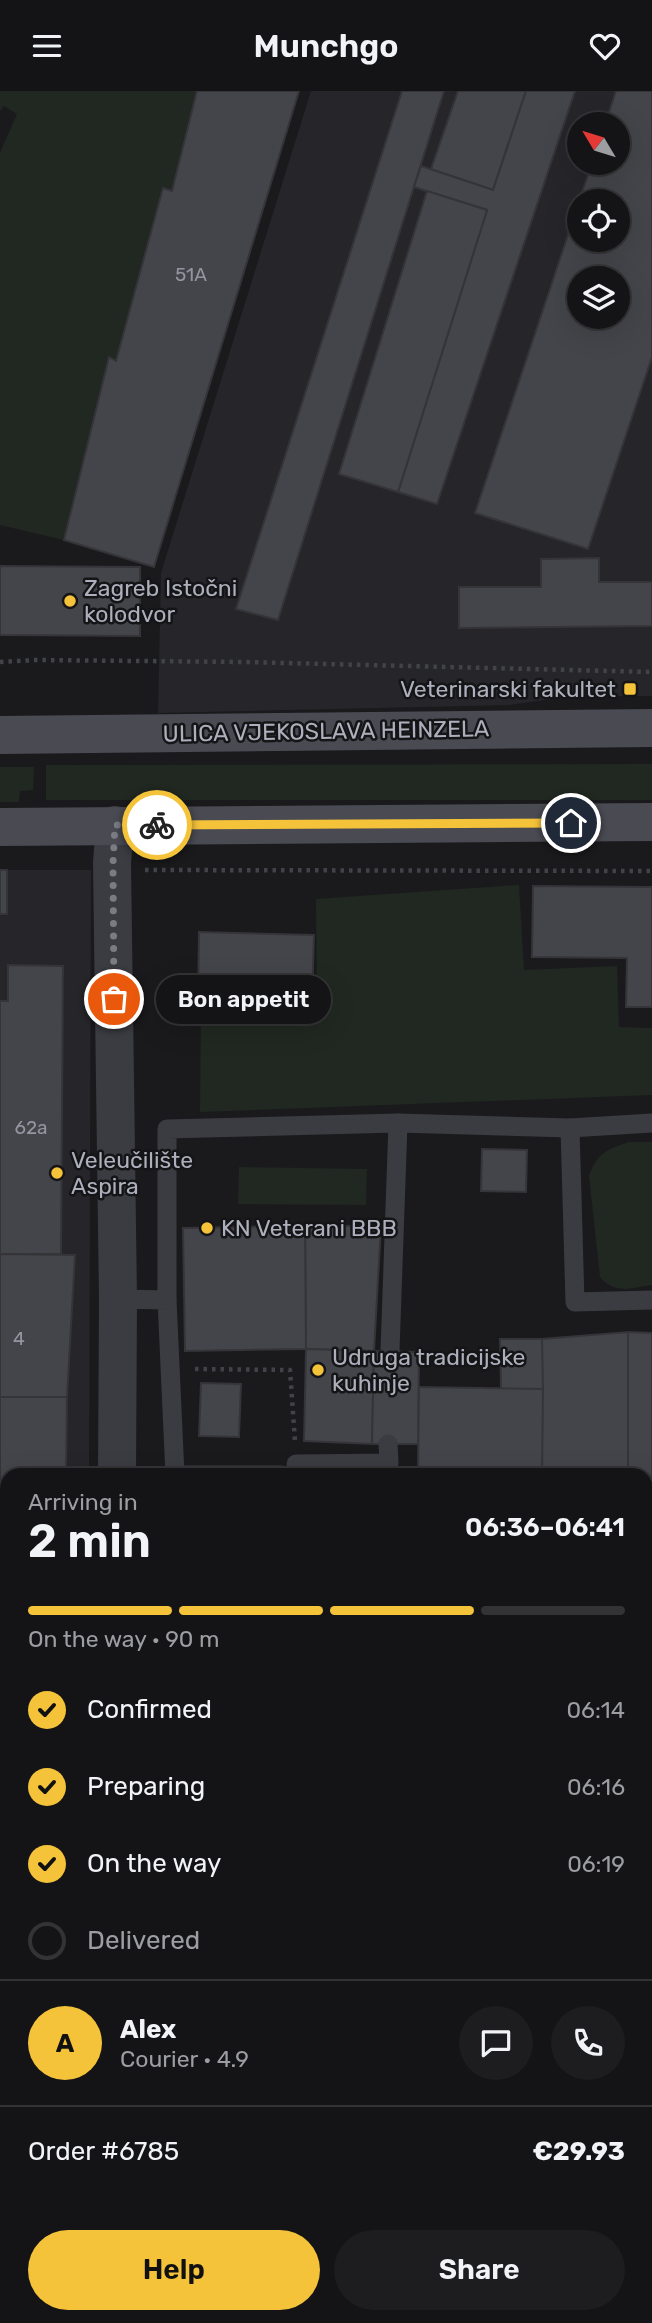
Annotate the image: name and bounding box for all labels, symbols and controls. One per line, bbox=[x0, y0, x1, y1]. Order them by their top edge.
icon: menu bbox=[28, 27, 66, 65]
text: Munchgo bbox=[254, 27, 398, 65]
icon: heart bbox=[586, 27, 624, 65]
north arrow bbox=[567, 112, 630, 175]
map controls bbox=[567, 112, 630, 329]
button: locate bbox=[567, 189, 630, 252]
house number: 51A bbox=[175, 263, 207, 286]
button: layers bbox=[567, 266, 630, 329]
place label: Zagreb Istočni kolodvor bbox=[84, 574, 237, 628]
marker: Zagreb Istočni kolodvor bbox=[62, 593, 78, 609]
place label: Veterinarski fakultet bbox=[400, 675, 616, 703]
marker: Veterinarski fakultet bbox=[622, 681, 638, 697]
street label: ULICA VJEKOSLAVA HEINZELA bbox=[162, 714, 490, 748]
courier bbox=[122, 790, 192, 860]
pin bbox=[541, 793, 601, 853]
icon: home bbox=[552, 804, 590, 842]
icon: bike bbox=[138, 806, 176, 844]
pin bbox=[84, 969, 144, 1029]
callout: Bon appetit bbox=[156, 975, 331, 1023]
icon: bag bbox=[95, 980, 133, 1018]
text: Bon appetit bbox=[178, 985, 309, 1013]
house number: 62a bbox=[14, 1116, 48, 1139]
place label: Veleučilište Aspira bbox=[71, 1146, 193, 1200]
marker: Veleučilište Aspira bbox=[49, 1165, 65, 1181]
place label: KN Veterani BBB bbox=[221, 1214, 397, 1242]
marker: KN Veterani BBB bbox=[199, 1220, 215, 1236]
house number: 4 bbox=[13, 1327, 25, 1350]
place label: Udruga tradicijske kuhinje bbox=[332, 1343, 525, 1397]
marker: Udruga tradicijske kuhinje bbox=[310, 1362, 326, 1378]
text: Arriving in bbox=[28, 1488, 138, 1516]
text: 06:36–06:41 bbox=[465, 1512, 625, 1543]
text: 2 min bbox=[28, 1514, 151, 1569]
text: On the way · 90 m bbox=[28, 1625, 219, 1653]
icon: check bbox=[28, 1691, 66, 1729]
text: Confirmed bbox=[87, 1694, 212, 1725]
text: 06:14 bbox=[567, 1696, 625, 1724]
icon: check bbox=[28, 1768, 66, 1806]
text: Preparing bbox=[87, 1771, 205, 1802]
text: 06:16 bbox=[567, 1773, 625, 1801]
icon: check bbox=[28, 1845, 66, 1883]
text: On the way bbox=[87, 1848, 221, 1879]
text: 06:19 bbox=[567, 1850, 625, 1878]
text: Delivered bbox=[87, 1925, 200, 1956]
button: chat bbox=[459, 2006, 533, 2080]
button: phone bbox=[551, 2006, 625, 2080]
text: Alex bbox=[120, 2014, 176, 2045]
text: A bbox=[56, 2028, 74, 2059]
text: Courier · 4.9 bbox=[120, 2045, 249, 2073]
text: Order #6785 bbox=[28, 2136, 179, 2167]
text: €29.93 bbox=[532, 2136, 625, 2167]
button: Help bbox=[28, 2230, 320, 2310]
button: Share bbox=[334, 2230, 625, 2310]

